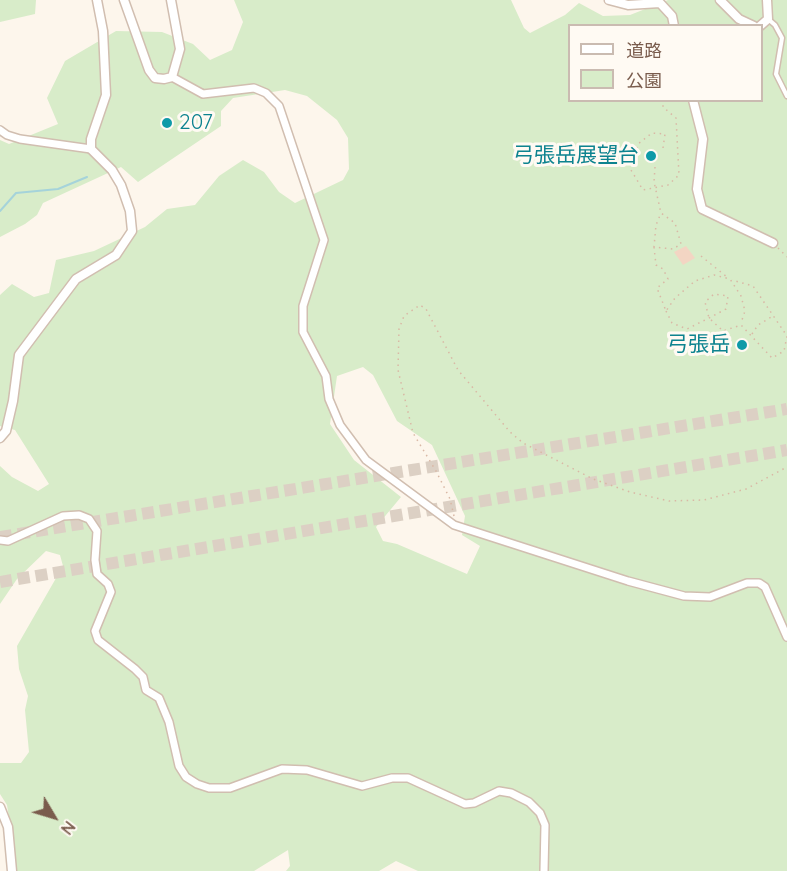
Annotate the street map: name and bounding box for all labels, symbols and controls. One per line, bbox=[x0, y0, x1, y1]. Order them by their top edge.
legend bbox=[568, 24, 763, 102]
text: 道路 bbox=[626, 39, 662, 62]
text: 公園 bbox=[626, 69, 662, 92]
place label: 207 bbox=[179, 110, 213, 136]
marker: 207 bbox=[160, 116, 174, 130]
place label: 弓張岳展望台 bbox=[513, 143, 639, 169]
marker: 弓張岳展望台 bbox=[644, 149, 658, 163]
place label: 弓張岳 bbox=[667, 332, 730, 358]
marker: 弓張岳 bbox=[735, 338, 749, 352]
north arrow bbox=[24, 787, 84, 847]
text: N bbox=[57, 817, 80, 839]

